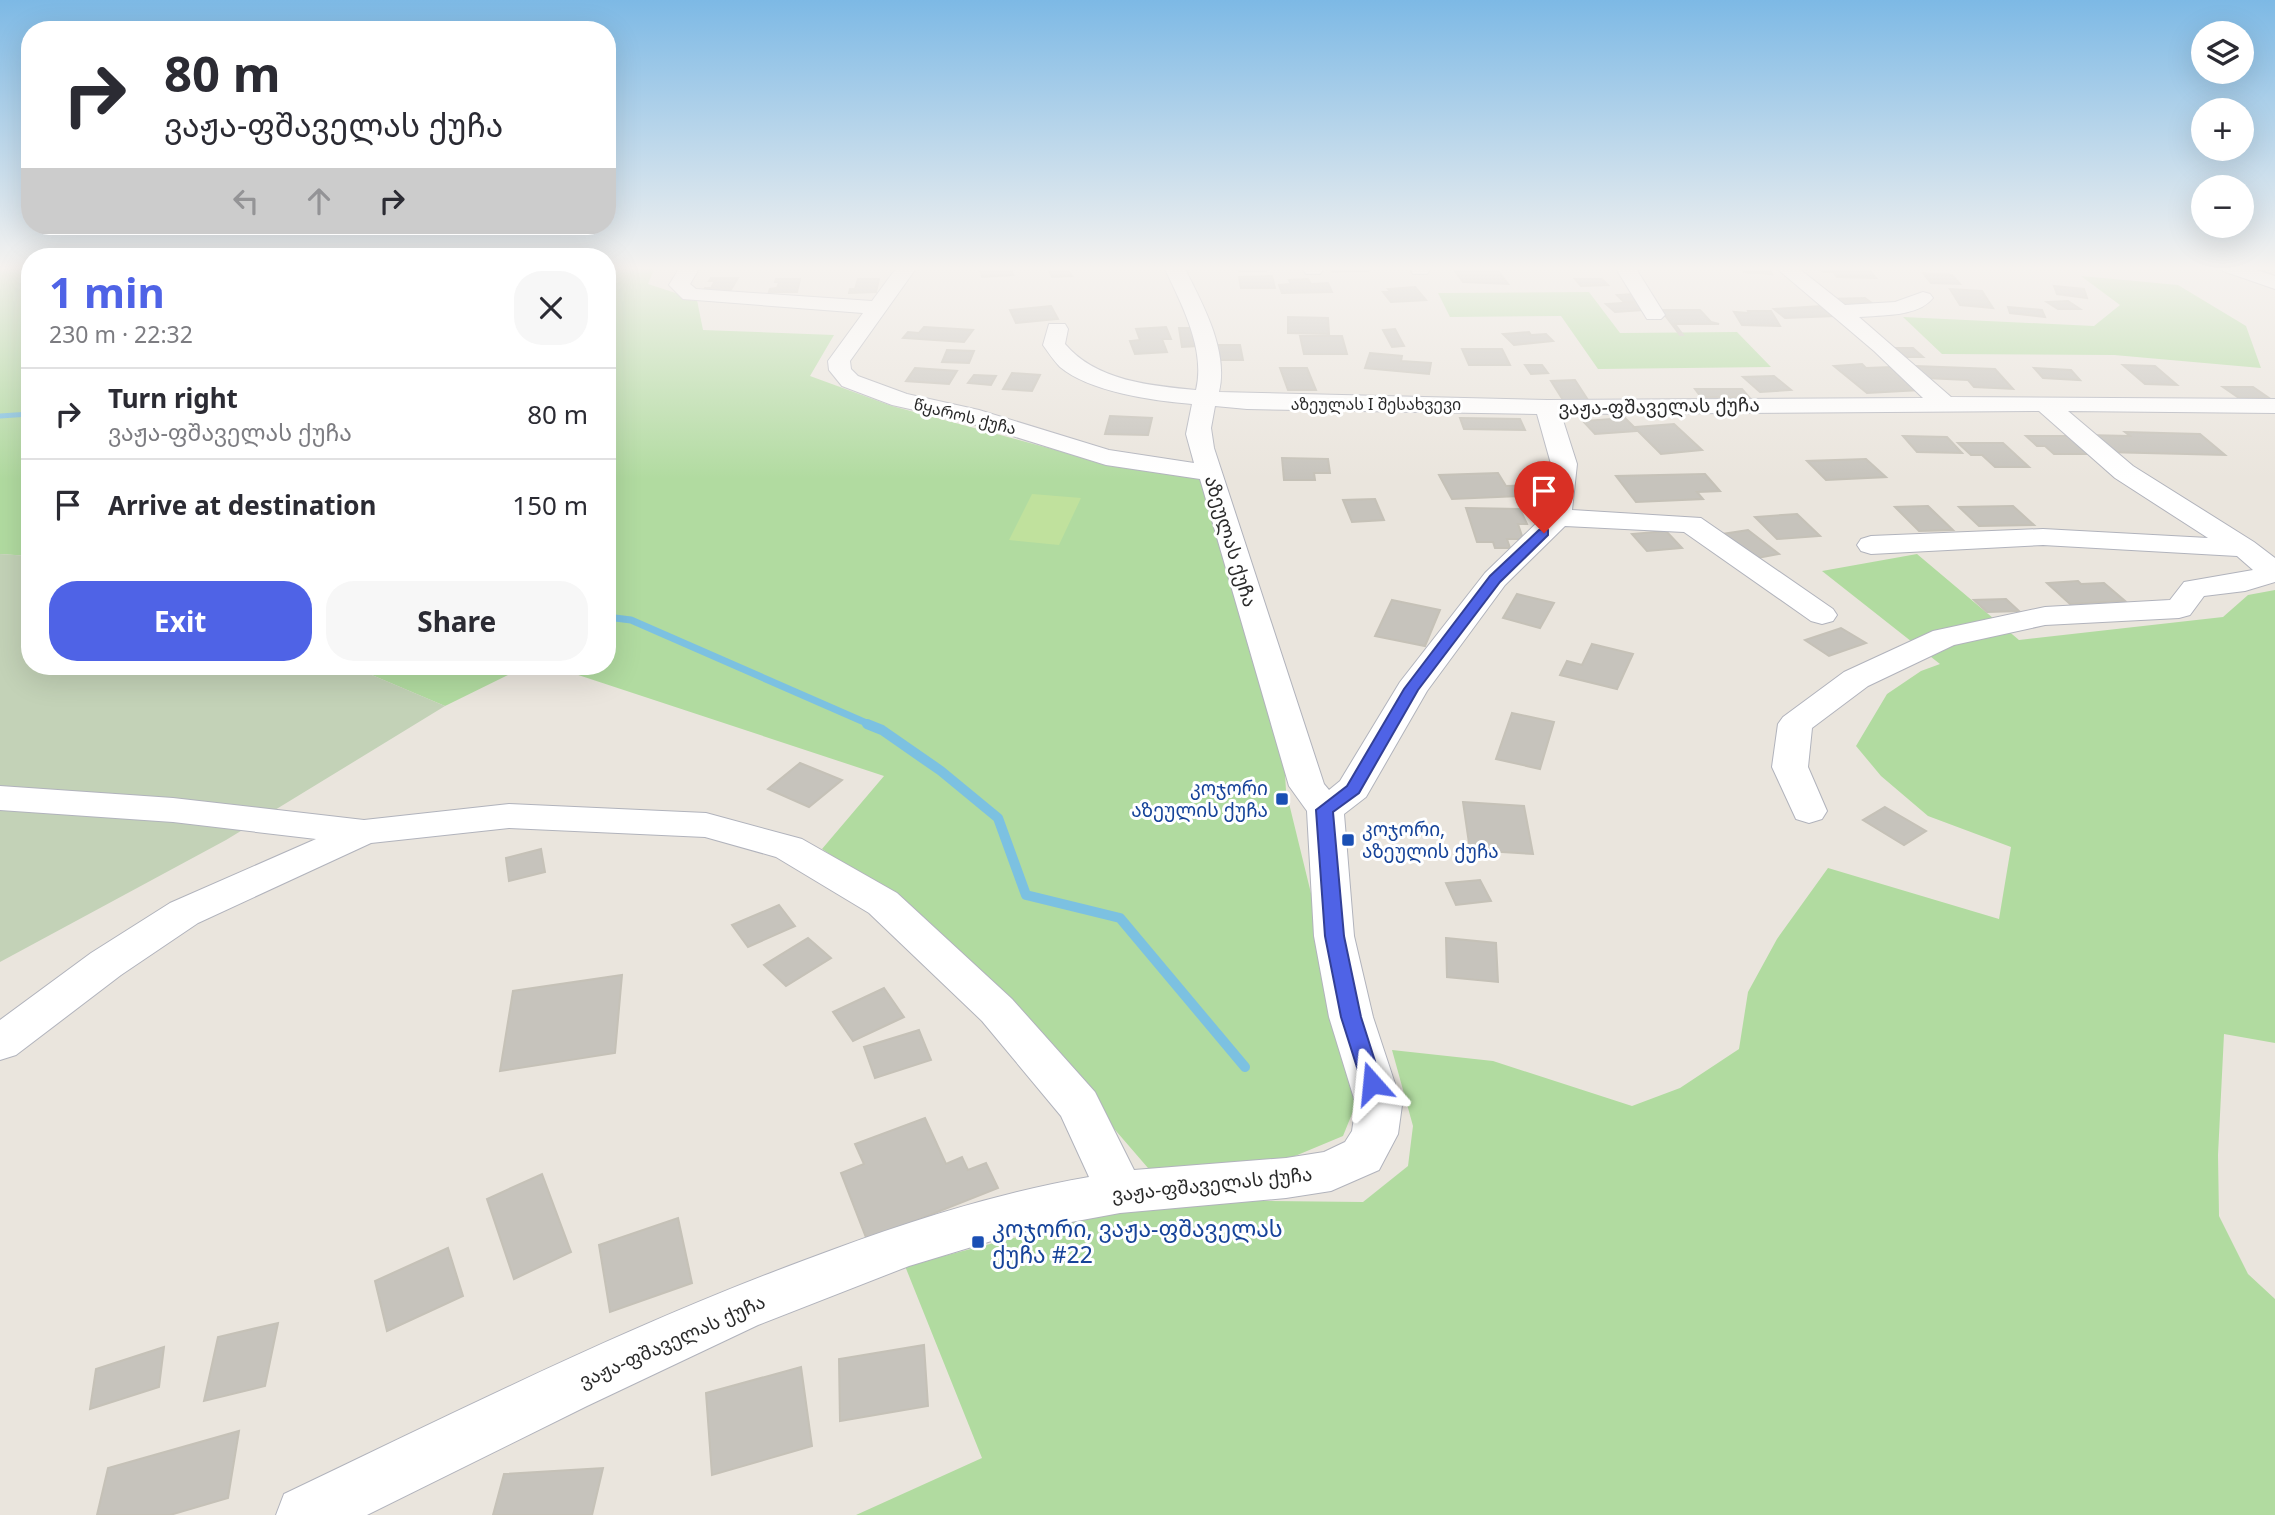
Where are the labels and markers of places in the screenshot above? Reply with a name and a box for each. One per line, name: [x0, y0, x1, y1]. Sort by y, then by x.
pin: [1514, 461, 1574, 533]
place label: კოჯორი აზეულის ქუჩა: [1131, 775, 1268, 823]
marker: კოჯორი აზეულის ქუჩა: [1274, 791, 1290, 807]
place label: კოჯორი, აზეულის ქუჩა: [1362, 816, 1499, 864]
marker: კოჯორი, აზეულის ქუჩა: [1340, 832, 1356, 848]
place label: კოჯორი, ვაჟა-ფშაველას ქუჩა #22: [992, 1212, 1283, 1270]
marker: კოჯორი, ვაჟა-ფშაველას ქუჩა #22: [970, 1234, 986, 1250]

